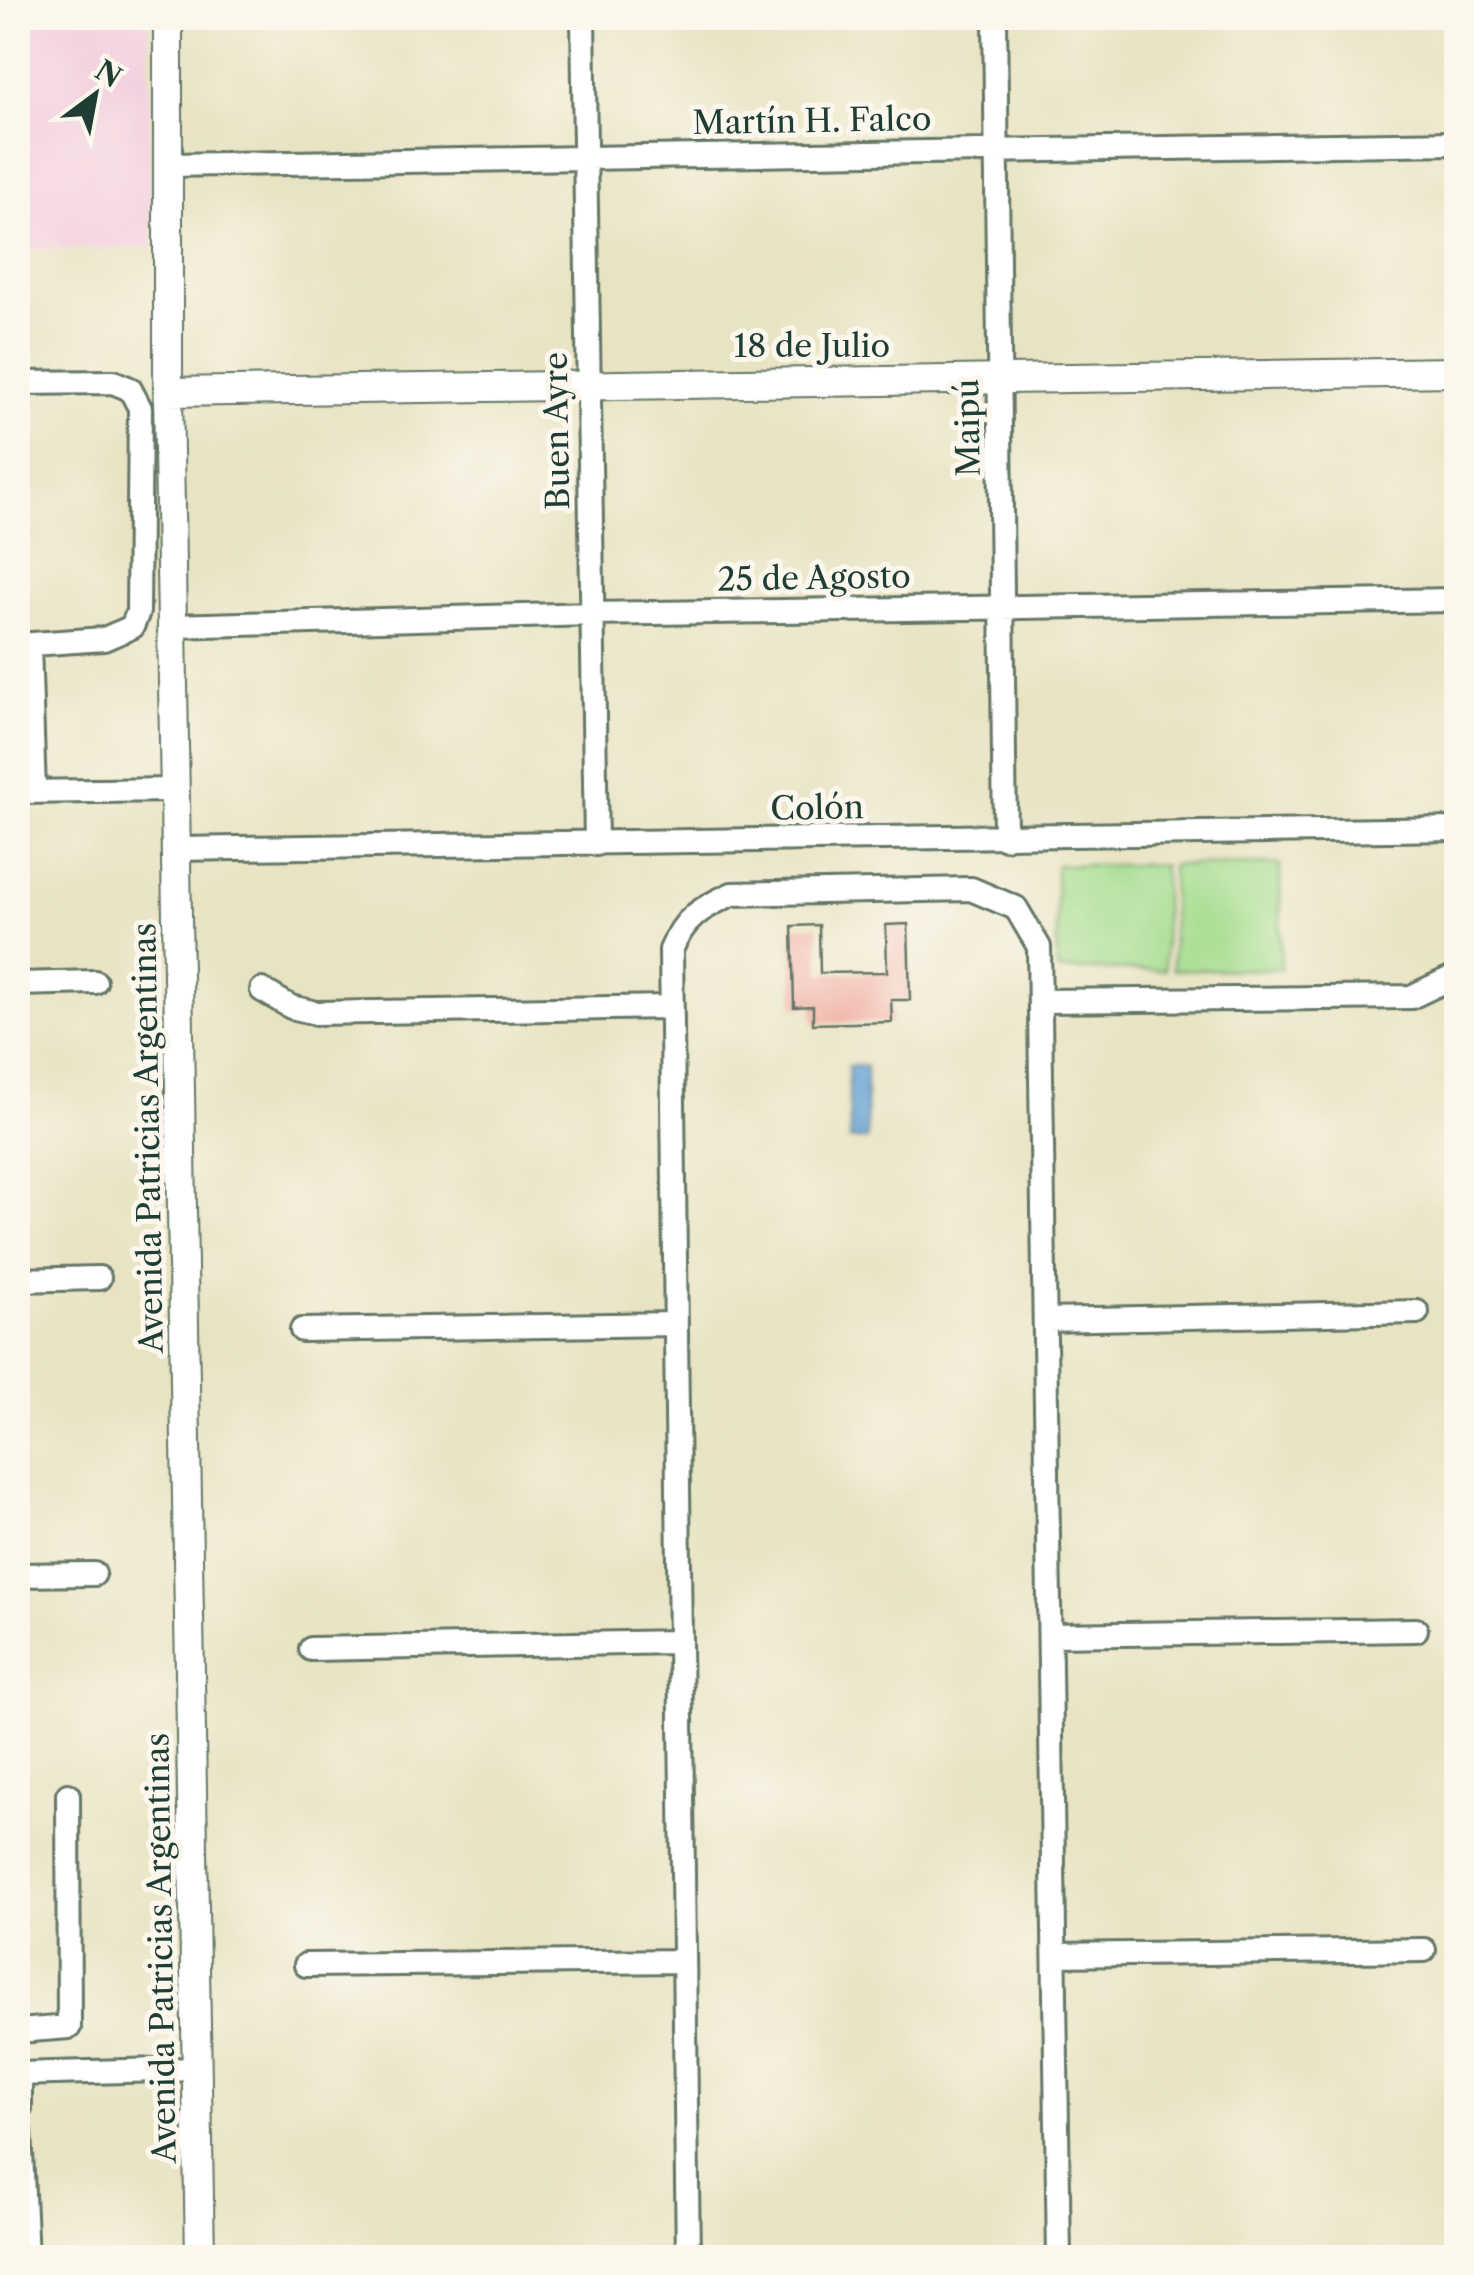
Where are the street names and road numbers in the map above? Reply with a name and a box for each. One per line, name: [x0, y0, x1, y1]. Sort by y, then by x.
street label: Martín H. Falco: [692, 99, 932, 142]
street label: 18 de Julio: [734, 326, 890, 365]
street label: Buen Ayre: [536, 352, 577, 510]
street label: Maipú: [947, 379, 988, 477]
street label: 25 de Agosto: [717, 556, 911, 599]
street label: Colón: [770, 787, 864, 828]
street label: Avenida Patricias Argentinas: [124, 922, 171, 1355]
street label: Avenida Patricias Argentinas: [137, 1732, 184, 2165]

